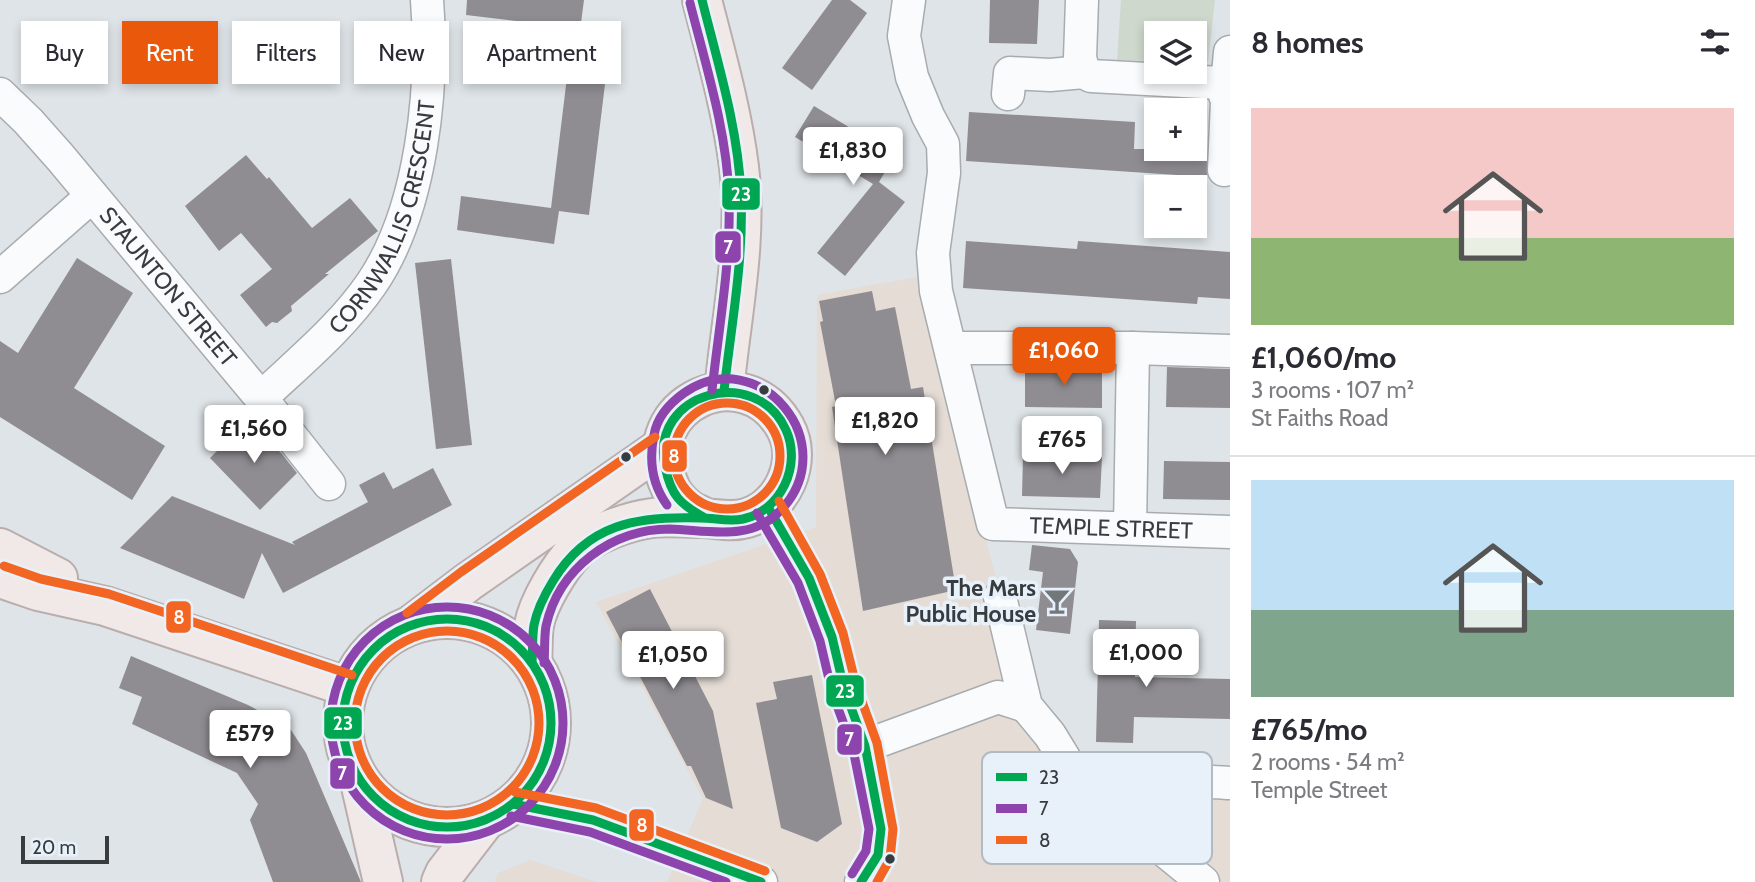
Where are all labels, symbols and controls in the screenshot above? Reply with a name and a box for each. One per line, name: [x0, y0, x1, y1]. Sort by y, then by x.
chip: Buy: [21, 21, 108, 84]
chip: Rent: [122, 21, 218, 84]
chip: Filters: [232, 21, 340, 84]
chip: New: [354, 21, 449, 84]
chip: Apartment: [463, 21, 621, 84]
map controls: [1144, 21, 1207, 238]
button: layers: [1144, 21, 1207, 84]
icon: filters: [1696, 23, 1734, 61]
text: 8 homes: [1251, 24, 1364, 61]
button: +: [1144, 98, 1207, 161]
street label: CORNWALLIS CRESCENT: [323, 99, 441, 340]
pin: £1,830: [796, 128, 910, 187]
text: £1,830: [819, 136, 887, 164]
icon: home: [1430, 153, 1556, 279]
button: −: [1144, 175, 1207, 238]
line badge: 23: [721, 177, 761, 211]
text: 23: [731, 183, 751, 206]
street label: STAUNTON STREET: [94, 201, 243, 372]
line badge: 7: [714, 230, 742, 264]
text: 7: [723, 236, 733, 259]
pin: £1,060: [1007, 328, 1121, 387]
text: £1,060: [1029, 336, 1099, 364]
text: £1,060/mo: [1251, 339, 1396, 376]
text: 3 rooms · 107 m²: [1251, 376, 1414, 404]
unlabelled marker: [757, 383, 771, 397]
pin: £1,820: [828, 398, 942, 457]
text: St Faiths Road: [1251, 404, 1388, 432]
pin: £1,560: [197, 406, 311, 465]
text: £1,820: [851, 406, 919, 434]
text: £1,560: [220, 414, 288, 442]
pin: £765: [1021, 416, 1103, 476]
text: £765: [1038, 425, 1086, 453]
line badge: 8: [661, 439, 688, 473]
text: 8: [668, 445, 680, 468]
unlabelled marker: [619, 450, 633, 464]
street label: TEMPLE STREET: [1029, 511, 1193, 545]
icon: home: [1430, 525, 1556, 651]
place label: The Mars Public House: [906, 574, 1036, 628]
bar icon: The Mars Public House: [1042, 586, 1072, 616]
line badge: 8: [165, 600, 192, 634]
text: 8: [173, 606, 185, 629]
pin: £1,000: [1089, 630, 1203, 689]
pin: £1,050: [616, 632, 730, 691]
text: £1,000: [1109, 638, 1183, 666]
text: £1,050: [638, 640, 708, 668]
line badge: 23: [825, 674, 865, 708]
text: 23: [835, 680, 855, 703]
line badge: 23: [323, 706, 363, 740]
pin: £579: [209, 710, 291, 770]
text: £765/mo: [1251, 711, 1367, 748]
text: 23: [333, 712, 353, 735]
text: £579: [226, 719, 274, 747]
line badge: 7: [836, 723, 863, 756]
text: 7: [844, 728, 854, 751]
text: 2 rooms · 54 m²: [1251, 748, 1405, 776]
legend: [982, 752, 1212, 864]
line badge: 7: [329, 757, 356, 790]
text: 7: [337, 762, 347, 785]
text: 23: [1039, 766, 1059, 789]
text: Temple Street: [1251, 776, 1388, 804]
text: 7: [1039, 797, 1049, 820]
line badge: 8: [628, 808, 655, 842]
text: 8: [636, 814, 648, 837]
text: 8: [1039, 829, 1051, 852]
scale bar: [21, 833, 108, 865]
text: 20 m: [32, 836, 76, 859]
unlabelled marker: [883, 852, 897, 866]

